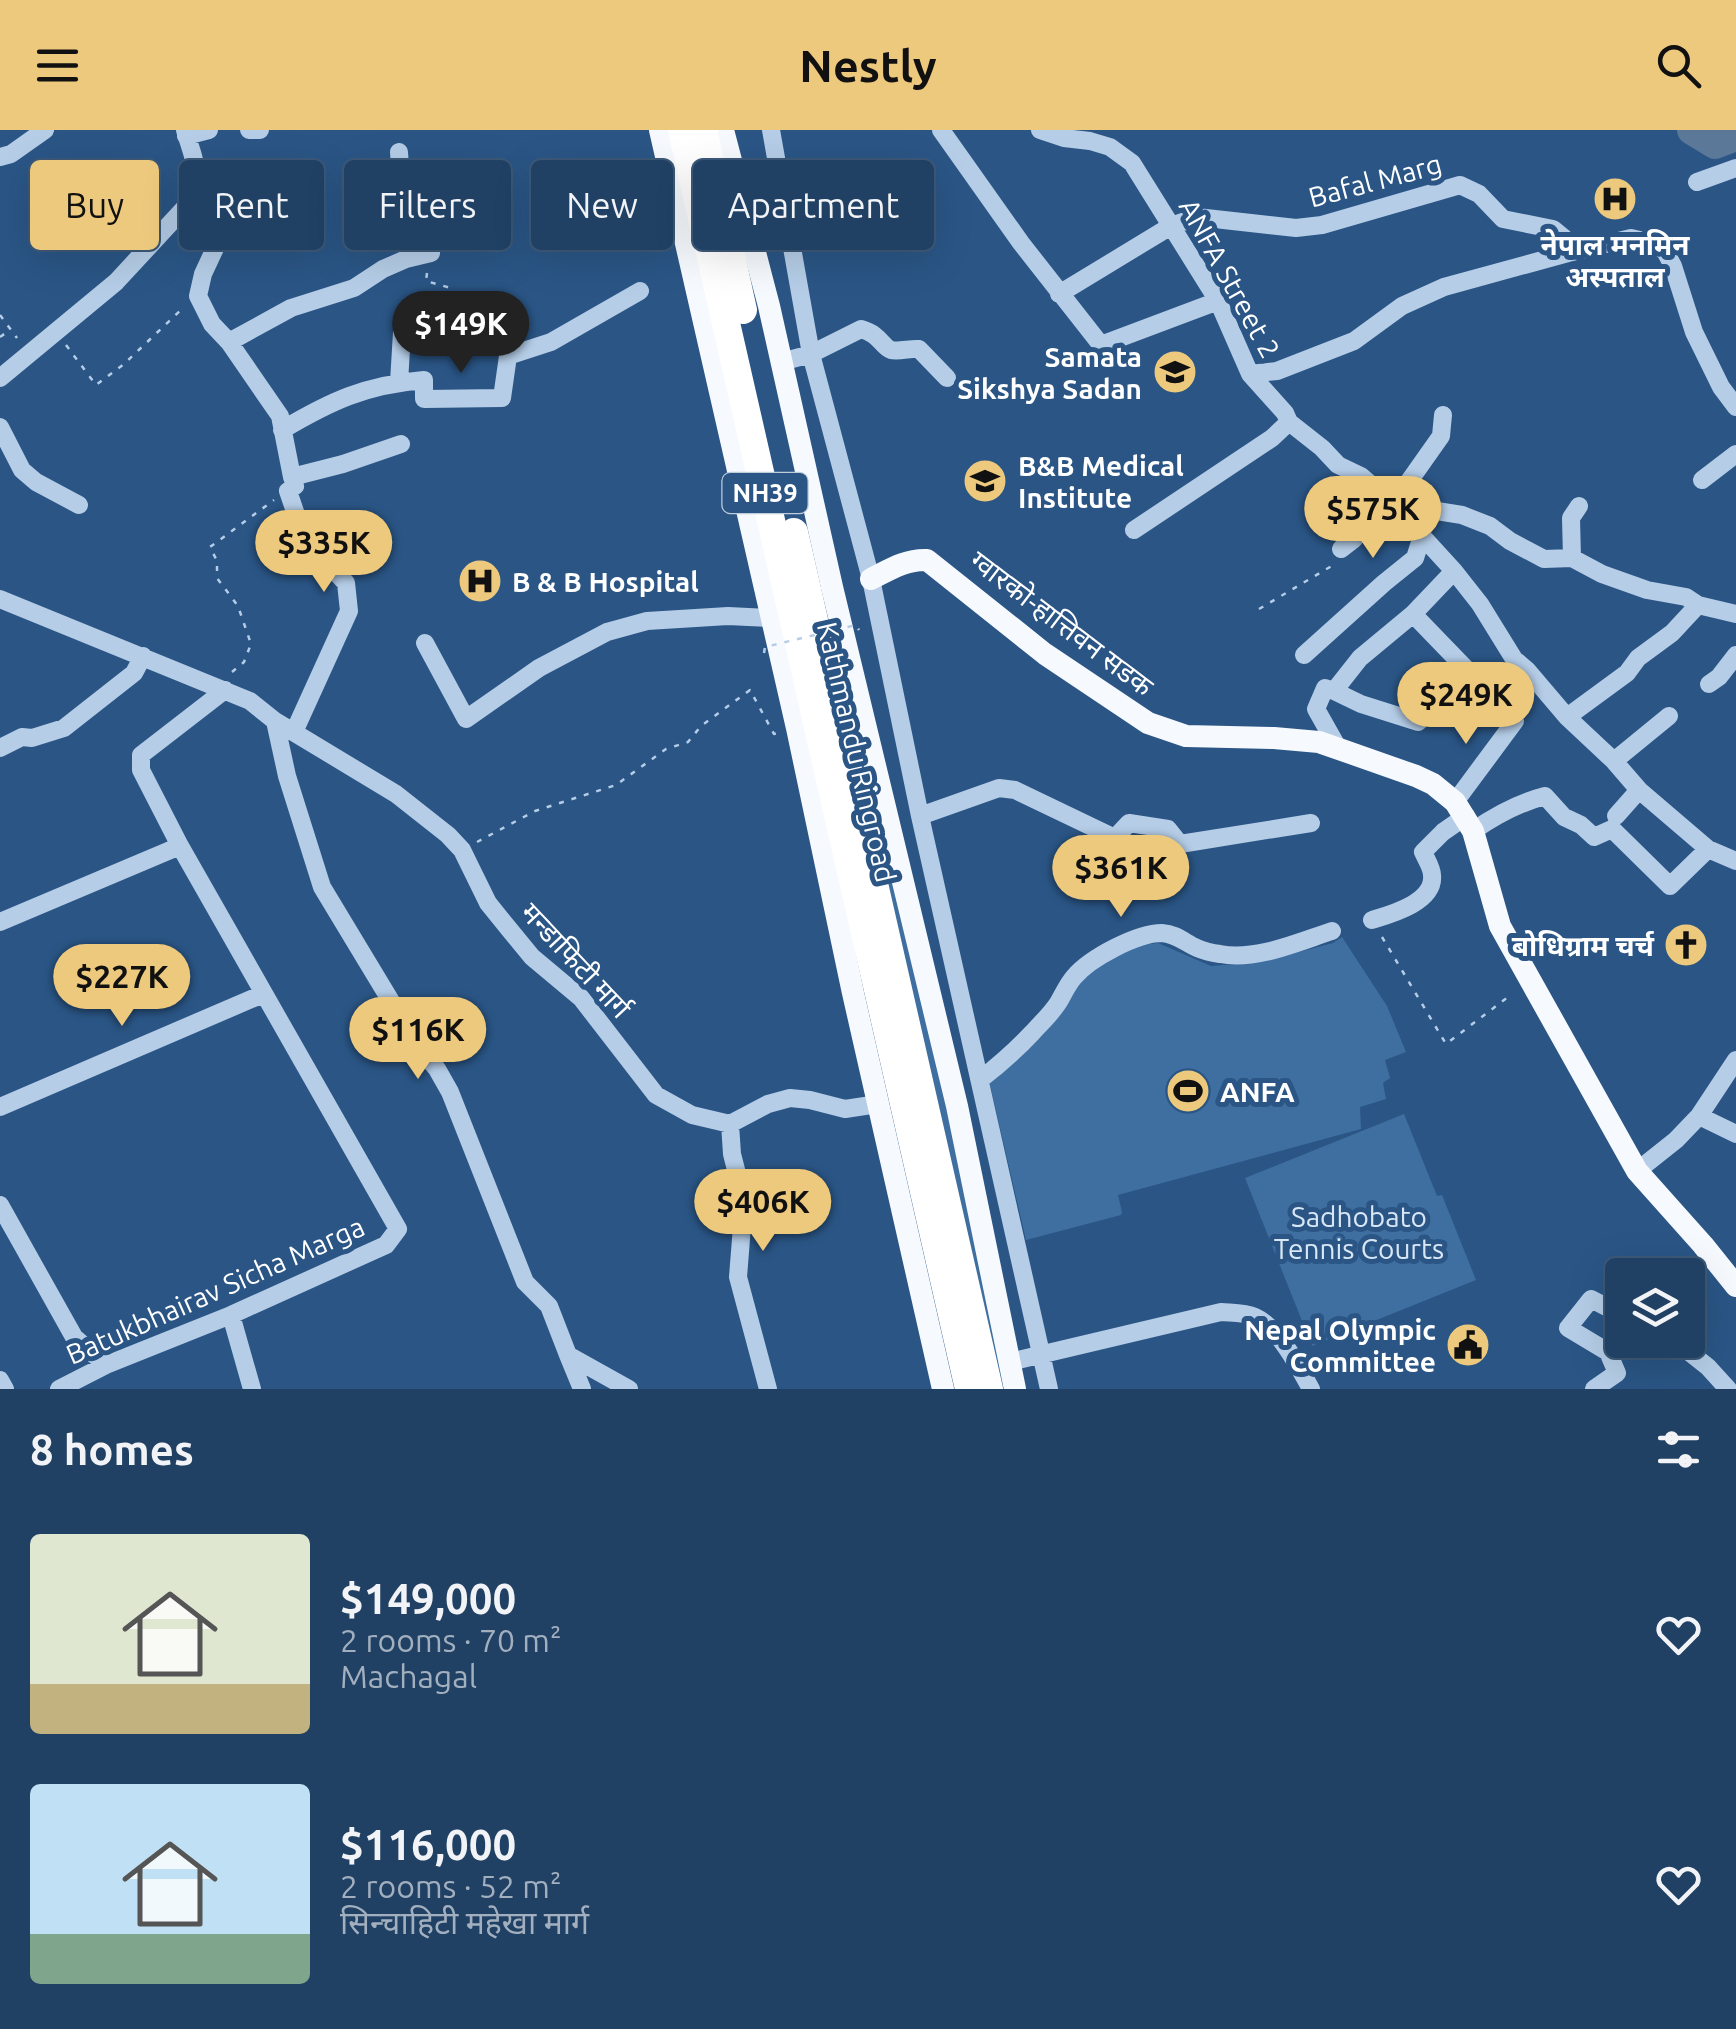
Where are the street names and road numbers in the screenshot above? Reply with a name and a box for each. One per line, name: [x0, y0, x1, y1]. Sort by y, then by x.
street label: Bafal Marg: [1305, 147, 1445, 213]
street label: ANFA Street 2: [1174, 193, 1286, 363]
road number: NH39: [722, 473, 808, 513]
street label: ग्वारको-हात्तिवन सडक: [965, 544, 1160, 702]
street label: Kathmandu Ringroad: [812, 619, 902, 885]
street label: मन्डाफिटी मार्ग: [515, 896, 638, 1025]
street label: Batukbhairav Sicha Marga: [61, 1210, 369, 1370]

